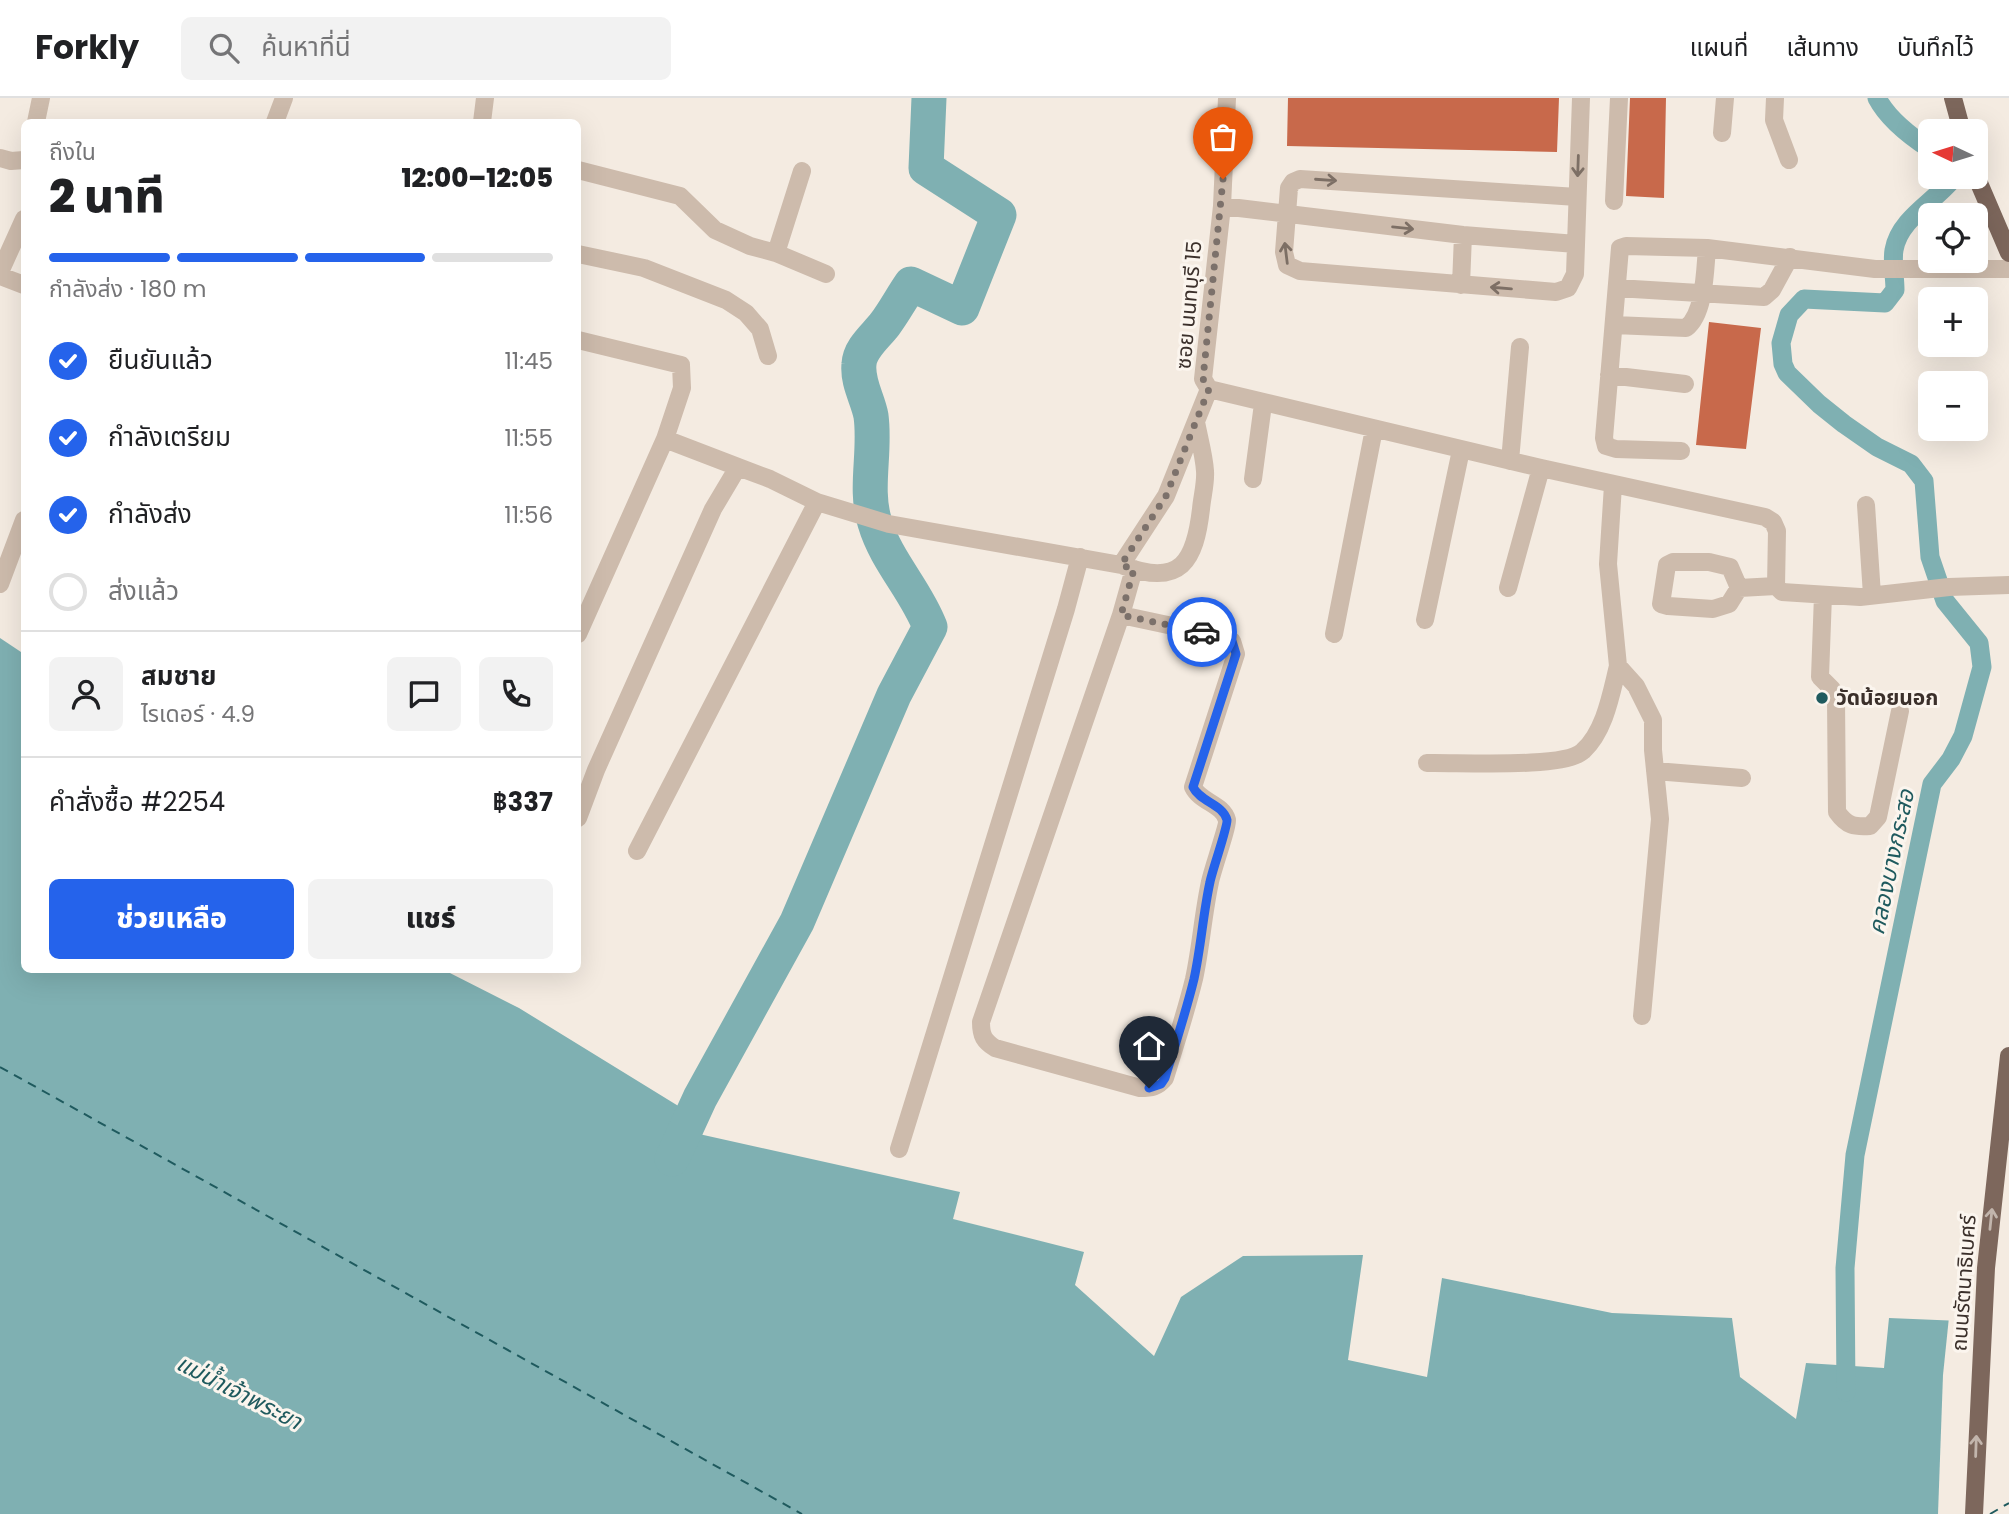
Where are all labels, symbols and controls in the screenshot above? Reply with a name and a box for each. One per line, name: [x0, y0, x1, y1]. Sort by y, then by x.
search box: [181, 17, 671, 80]
text: Forkly: [35, 24, 139, 71]
icon: search: [205, 29, 243, 67]
text: ค้นหาที่นี่: [261, 29, 351, 65]
text: แผนที่: [1690, 31, 1748, 64]
text: เส้นทาง: [1786, 31, 1859, 64]
text: บันทึกไว้: [1897, 31, 1974, 64]
pin: [1193, 107, 1253, 179]
icon: bag: [1204, 118, 1242, 156]
north arrow: [1918, 119, 1988, 189]
map controls: [1918, 119, 1988, 441]
text: ถึงใน: [49, 136, 96, 168]
one-way arrow: [1572, 154, 1585, 177]
text: 12:00–12:05: [401, 160, 553, 196]
text: 2 นาที: [49, 164, 165, 228]
one-way arrow: [1314, 174, 1337, 187]
button: locate: [1918, 203, 1988, 273]
one-way arrow: [1391, 222, 1414, 235]
street label: ซอย นนทบุรี 15: [1168, 240, 1209, 370]
one-way arrow: [1280, 242, 1293, 265]
text: กำลังส่ง · 180 m: [49, 273, 206, 305]
one-way arrow: [1490, 281, 1513, 294]
button: +: [1918, 287, 1988, 357]
icon: check: [49, 342, 87, 380]
text: ยืนยันแล้ว: [108, 342, 213, 378]
text: 11:45: [504, 345, 553, 377]
button: −: [1918, 371, 1988, 441]
icon: check: [49, 419, 87, 457]
text: กำลังเตรียม: [108, 419, 231, 455]
text: 11:55: [504, 422, 553, 454]
icon: check: [49, 496, 87, 534]
text: กำลังส่ง: [108, 496, 192, 532]
text: 11:56: [504, 499, 553, 531]
text: ส่งแล้ว: [108, 573, 179, 609]
courier: [1167, 597, 1237, 667]
icon: car: [1183, 613, 1221, 651]
button: person: [49, 657, 123, 731]
button: chat: [387, 657, 461, 731]
button: phone: [479, 657, 553, 731]
text: สมชาย: [141, 658, 217, 694]
place label: วัดน้อยนอก: [1836, 683, 1938, 712]
marker: วัดน้อยนอก: [1814, 690, 1830, 706]
text: ไรเดอร์ · 4.9: [141, 698, 255, 730]
text: คำสั่งซื้อ #2254: [49, 784, 225, 820]
text: ฿337: [493, 784, 553, 820]
water label: คลองบางกระสอ: [1860, 786, 1922, 937]
button: ช่วยเหลือ: [49, 879, 294, 959]
button: แชร์: [308, 879, 553, 959]
pin: [1119, 1016, 1179, 1088]
icon: home: [1130, 1027, 1168, 1065]
one-way arrow: [1985, 1208, 1998, 1231]
street label: ถนนรัตนาธิเบศร์: [1944, 1213, 1983, 1352]
water label: แม่น้ำเจ้าพระยา: [171, 1347, 308, 1438]
one-way arrow: [1970, 1435, 1983, 1458]

